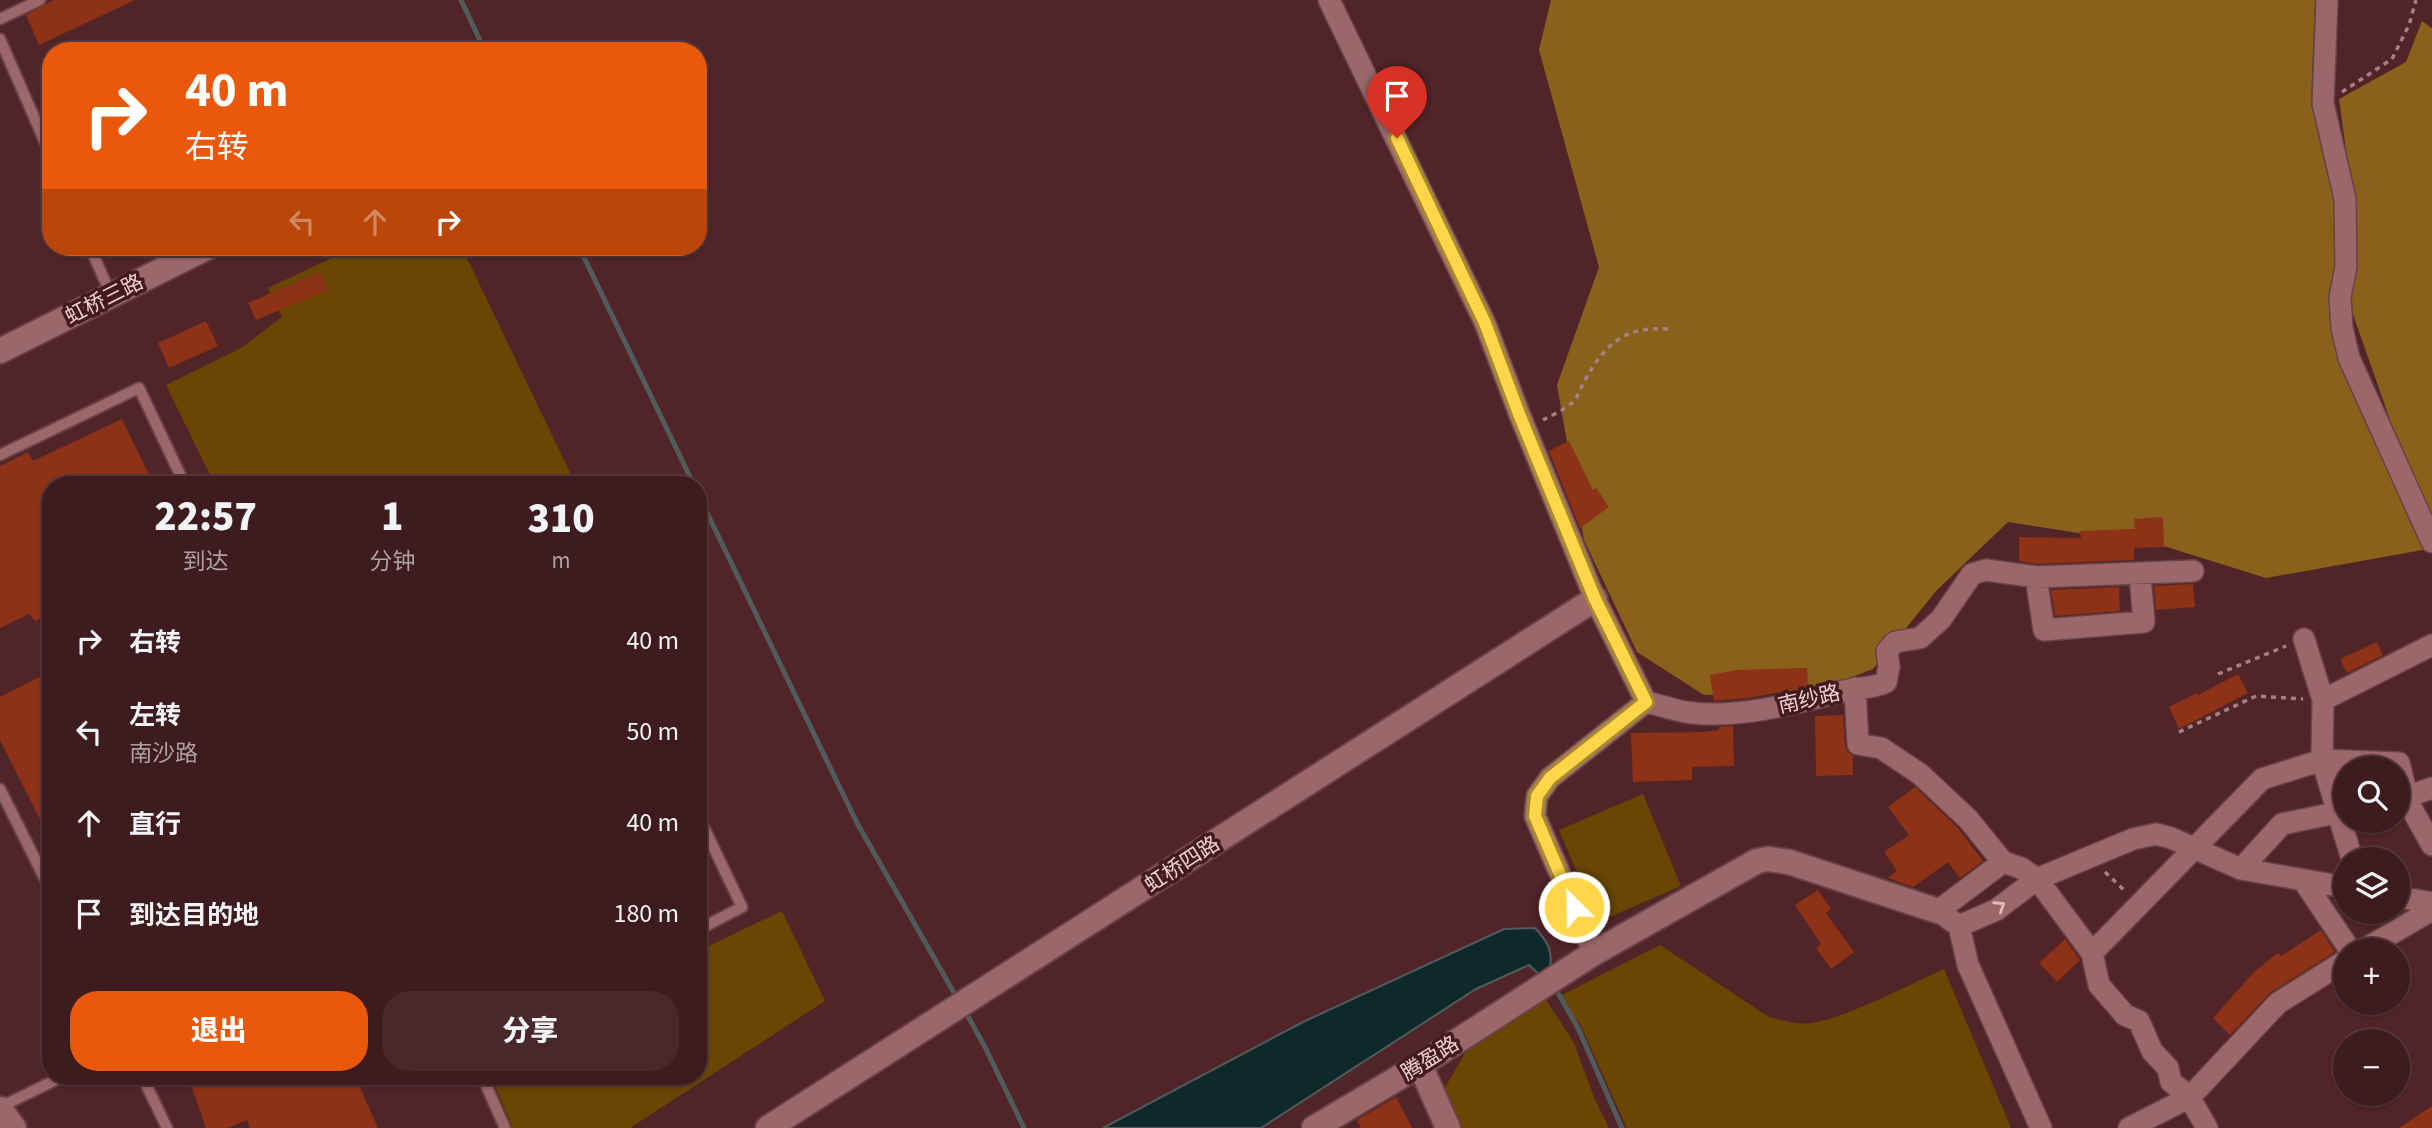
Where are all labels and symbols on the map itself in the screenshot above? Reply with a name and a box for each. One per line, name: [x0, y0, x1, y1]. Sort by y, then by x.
pin: [1367, 66, 1427, 138]
street label: 虹桥三路: [60, 267, 148, 331]
street label: 南纱路: [1775, 677, 1843, 721]
street label: 虹桥四路: [1139, 829, 1225, 899]
position arrow: [1537, 870, 1611, 944]
one-way arrow: [1992, 902, 2005, 914]
street label: 腾盈路: [1395, 1029, 1465, 1087]

